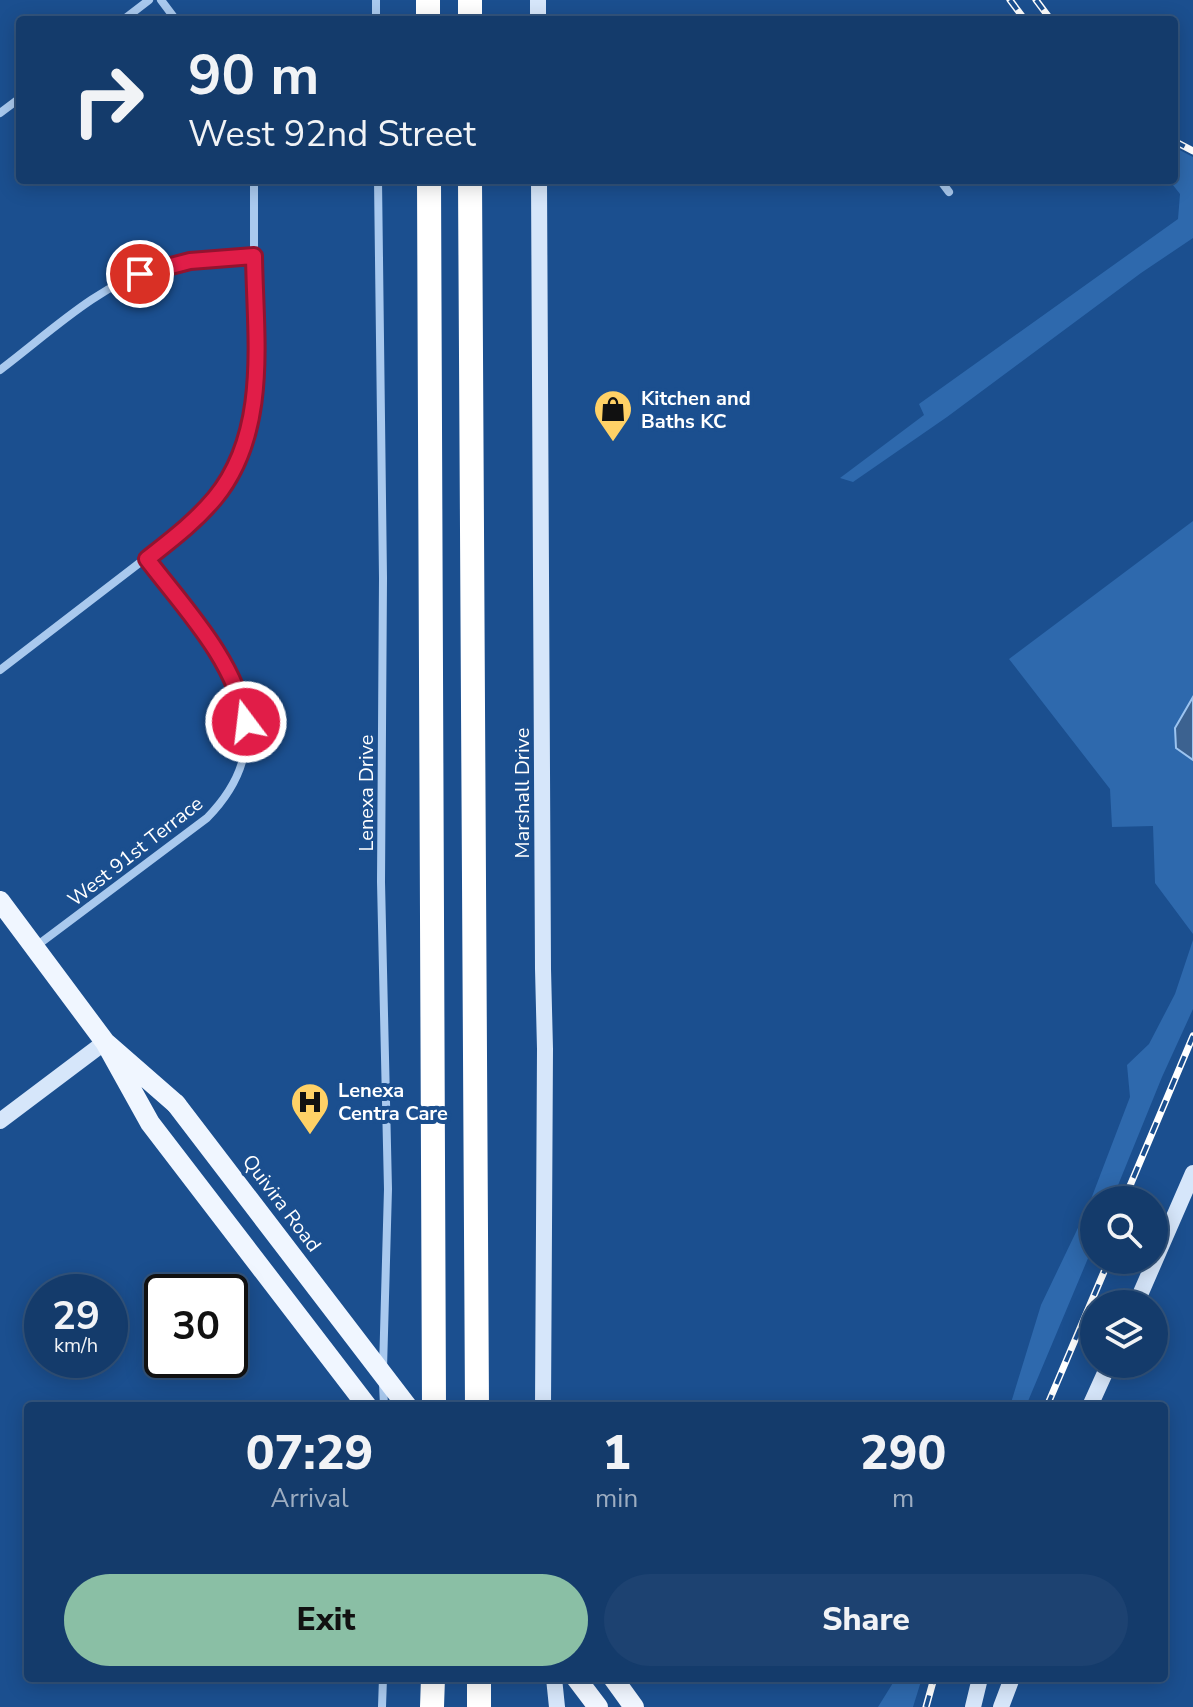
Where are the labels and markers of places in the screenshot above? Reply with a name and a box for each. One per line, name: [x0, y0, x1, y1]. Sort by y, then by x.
pin: [106, 240, 174, 308]
place label: Kitchen and Baths KC: [641, 385, 751, 435]
shop icon: Kitchen and Baths KC: [592, 388, 634, 443]
place label: Lenexa Centra Care: [338, 1077, 448, 1127]
hospital icon: Lenexa Centra Care: [289, 1081, 331, 1136]

